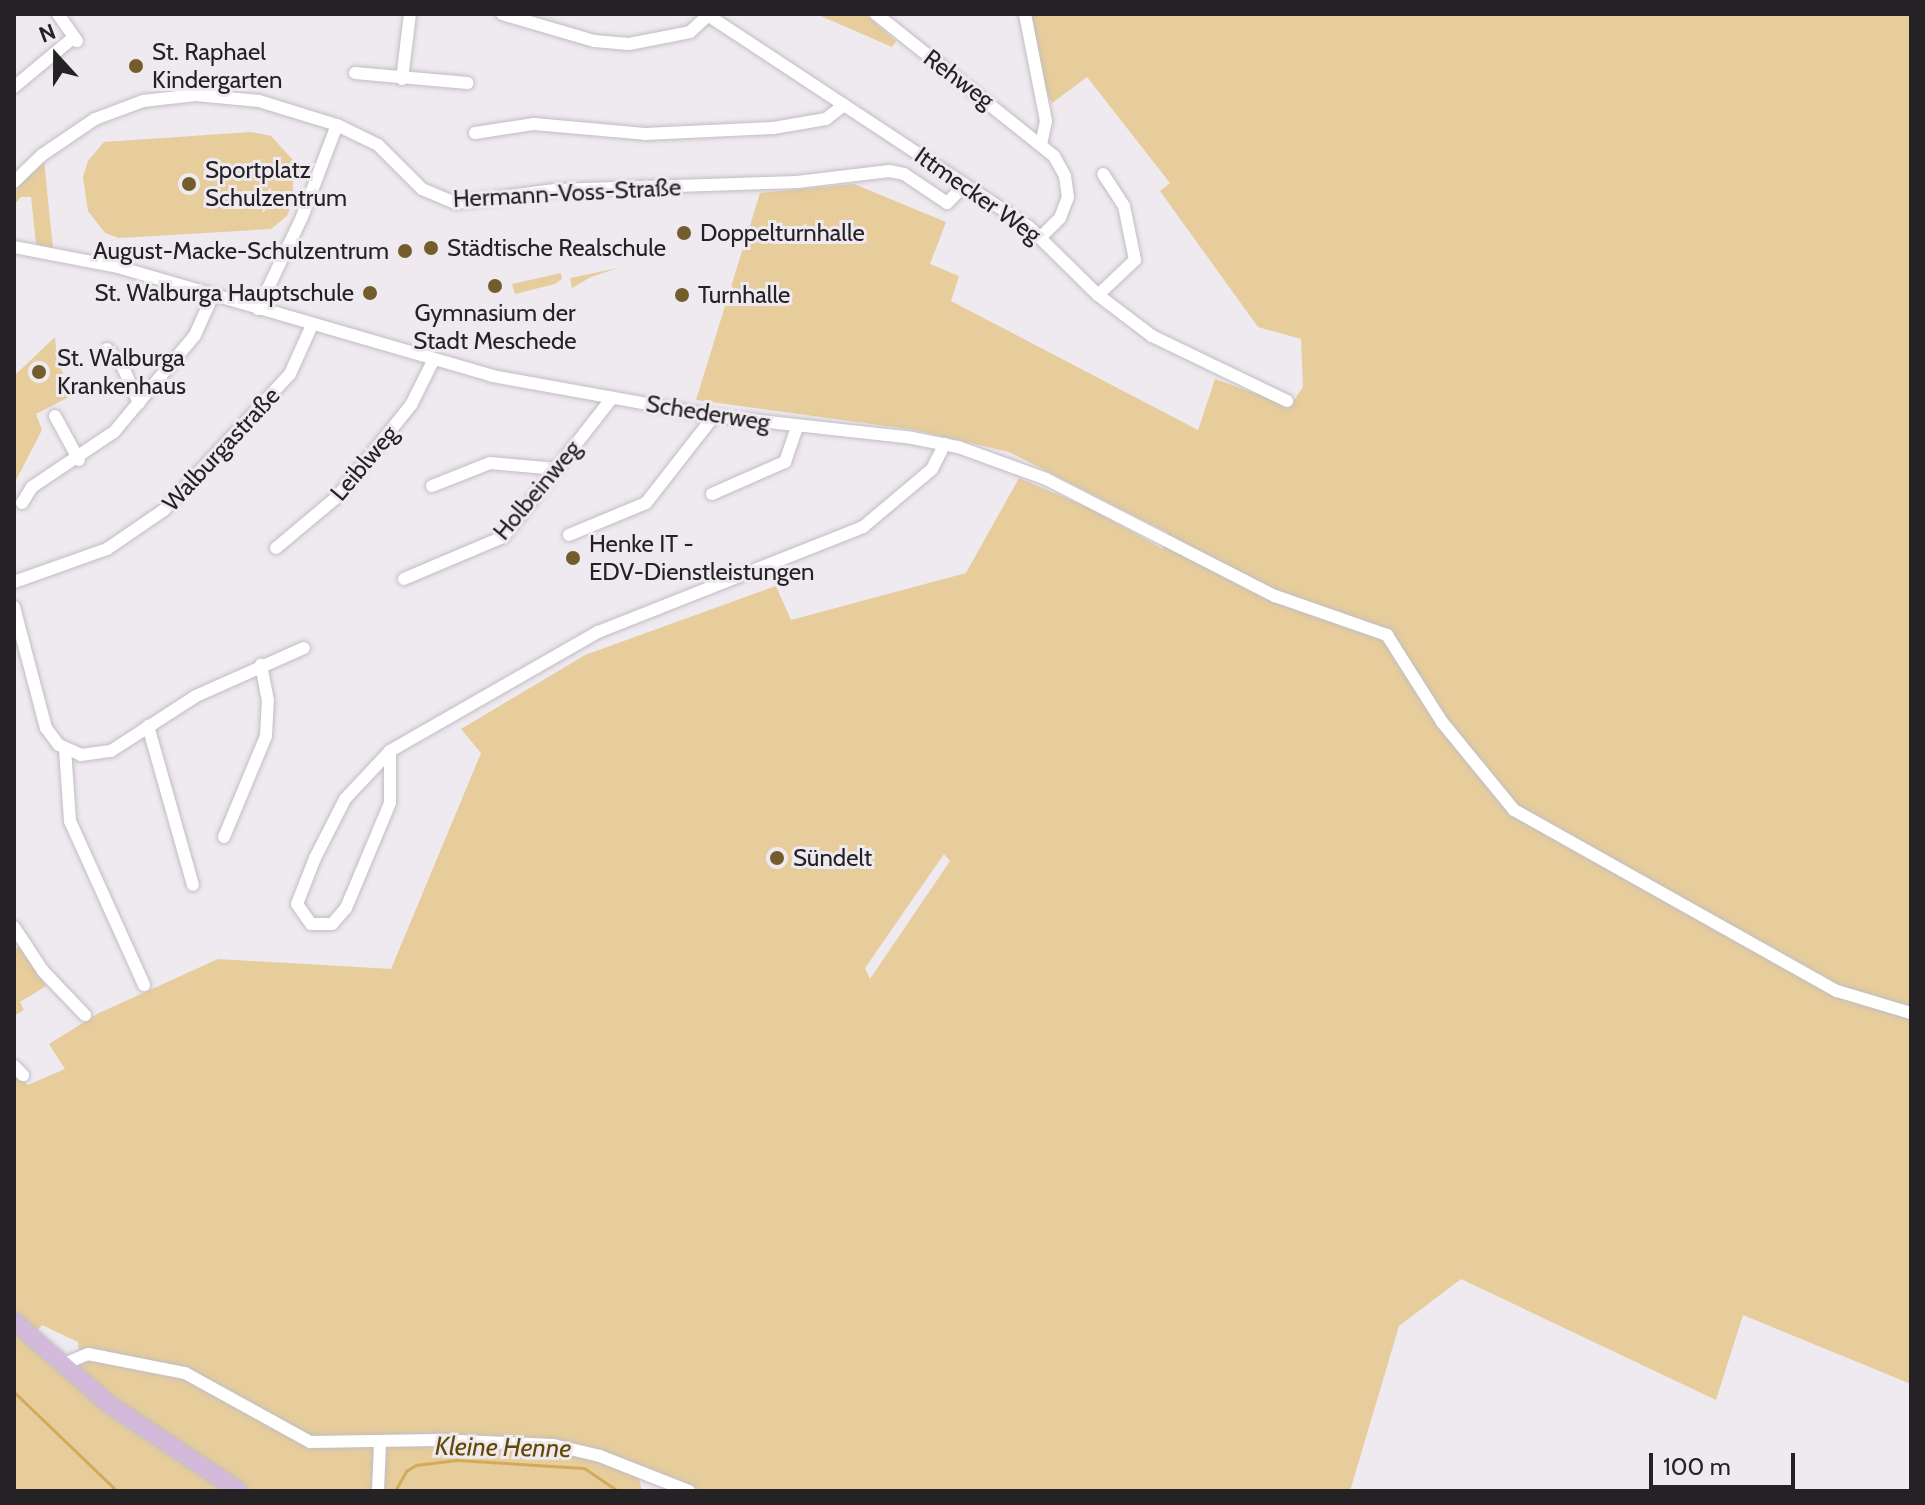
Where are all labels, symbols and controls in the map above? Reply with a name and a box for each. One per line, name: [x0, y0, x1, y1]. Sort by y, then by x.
north arrow: [16, 16, 96, 96]
text: N: [35, 18, 59, 49]
place label: St. Raphael Kindergarten: [152, 38, 282, 94]
street label: Rehweg: [918, 43, 1000, 115]
marker: St. Raphael Kindergarten: [127, 57, 145, 75]
street label: Ittmecker Weg: [909, 141, 1047, 249]
place label: Sportplatz Schulzentrum: [205, 156, 347, 212]
street label: Hermann-Voss-Straße: [452, 173, 682, 213]
marker: Sportplatz Schulzentrum: [180, 175, 198, 193]
place label: Doppelturnhalle: [700, 219, 865, 247]
marker: Doppelturnhalle: [675, 224, 693, 242]
place label: Städtische Realschule: [447, 234, 666, 262]
place label: August-Macke-Schulzentrum: [93, 237, 389, 265]
marker: Städtische Realschule: [422, 239, 440, 257]
marker: August-Macke-Schulzentrum: [396, 242, 414, 260]
marker: Gymnasium der Stadt Meschede: [486, 277, 504, 295]
place label: St. Walburga Hauptschule: [94, 279, 354, 307]
place label: Turnhalle: [698, 281, 790, 309]
marker: St. Walburga Hauptschule: [361, 284, 379, 302]
marker: Turnhalle: [673, 286, 691, 304]
place label: Gymnasium der Stadt Meschede: [413, 299, 577, 355]
place label: St. Walburga Krankenhaus: [57, 344, 186, 400]
marker: St. Walburga Krankenhaus: [28, 361, 50, 383]
street label: Walburgastraße: [156, 381, 286, 517]
street label: Schederweg: [644, 389, 772, 437]
street label: Leiblweg: [324, 419, 404, 507]
street label: Holbeinweg: [487, 434, 587, 546]
place label: Henke IT - EDV-Dienstleistungen: [589, 530, 815, 586]
marker: Henke IT - EDV-Dienstleistungen: [564, 549, 582, 567]
place label: Sündelt: [793, 844, 872, 872]
marker: Sündelt: [768, 849, 786, 867]
water label: Kleine Henne: [435, 1431, 571, 1465]
scale bar: [1653, 1437, 1799, 1487]
text: 100 m: [1663, 1452, 1731, 1481]

